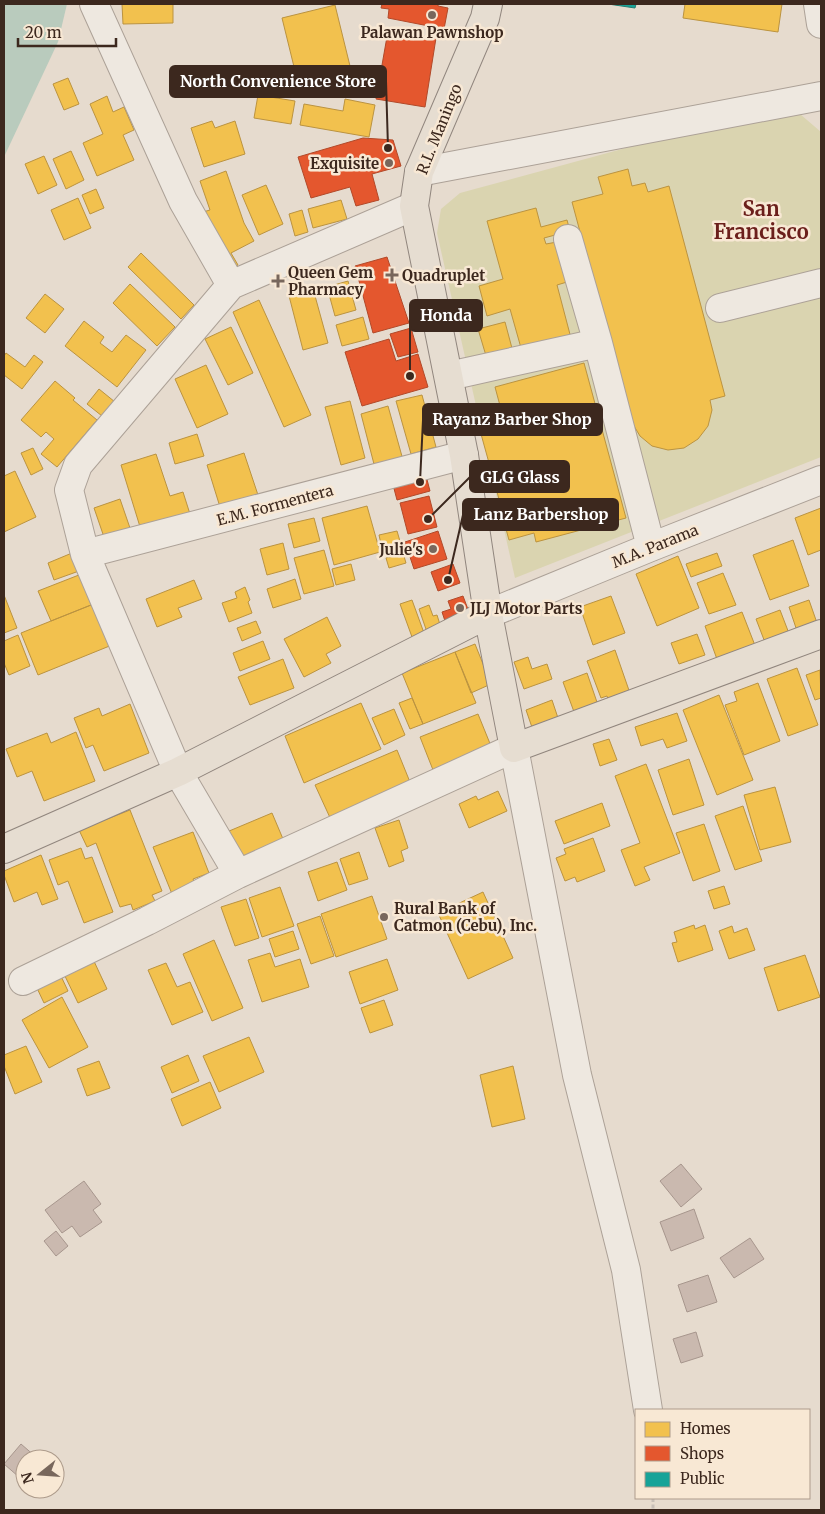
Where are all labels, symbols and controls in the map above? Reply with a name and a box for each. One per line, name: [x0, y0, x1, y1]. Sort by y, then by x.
marker: Palawan Pawnshop: [426, 9, 438, 21]
scale bar: [18, 15, 115, 47]
text: 20 m: [25, 23, 62, 42]
place label: Palawan Pawnshop: [360, 23, 504, 42]
callout: North Convenience Store: [170, 66, 386, 97]
text: North Convenience Store: [180, 71, 376, 91]
street label: R.L. Maningo: [412, 81, 466, 177]
place label: Exquisite: [310, 154, 379, 173]
marker: Exquisite: [383, 157, 395, 169]
district label: San Francisco: [713, 196, 809, 244]
place label: Queen Gem Pharmacy: [288, 263, 373, 299]
place label: Quadruplet: [402, 266, 485, 285]
marker: Quadruplet: [386, 269, 398, 281]
marker: Queen Gem Pharmacy: [272, 275, 284, 287]
callout: Honda: [410, 300, 482, 331]
text: Honda: [420, 305, 472, 325]
callout: Rayanz Barber Shop: [423, 404, 602, 435]
text: Rayanz Barber Shop: [432, 409, 592, 429]
callout: GLG Glass: [470, 461, 569, 492]
text: GLG Glass: [480, 467, 560, 487]
street label: E.M. Formentera: [215, 480, 335, 530]
callout: Lanz Barbershop: [463, 499, 618, 530]
text: Lanz Barbershop: [473, 504, 609, 524]
street label: M.A. Parama: [609, 520, 701, 572]
place label: Julie's: [378, 540, 423, 559]
marker: Julie's: [427, 543, 439, 555]
place label: JLJ Motor Parts: [469, 599, 583, 618]
marker: JLJ Motor Parts: [454, 602, 466, 614]
place label: Rural Bank of Catmon (Cebu), Inc.: [394, 899, 537, 936]
marker: Rural Bank of Catmon (Cebu), Inc.: [378, 911, 390, 923]
legend: [635, 1409, 810, 1499]
text: Homes: [680, 1419, 731, 1438]
text: Shops: [680, 1444, 724, 1463]
north arrow: [15, 1449, 65, 1499]
text: Public: [680, 1469, 725, 1488]
text: N: [17, 1470, 38, 1486]

